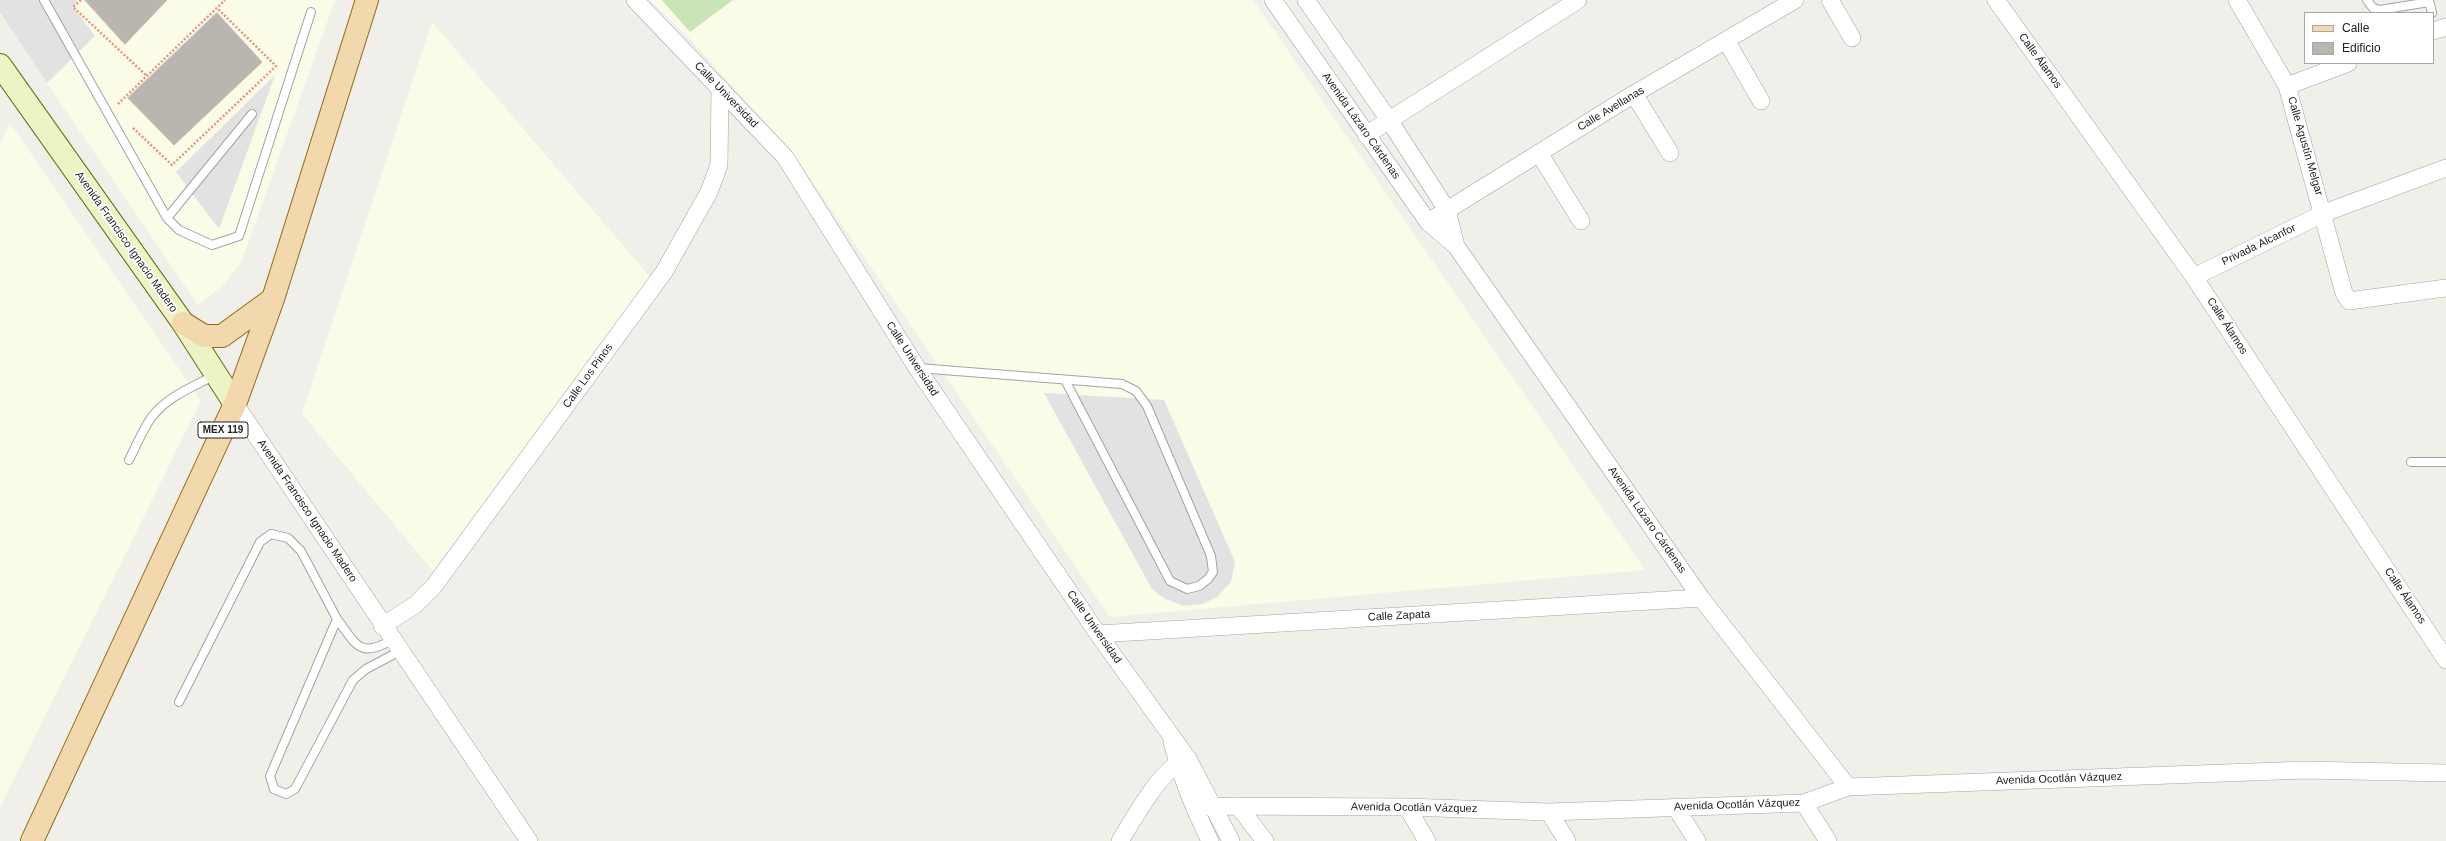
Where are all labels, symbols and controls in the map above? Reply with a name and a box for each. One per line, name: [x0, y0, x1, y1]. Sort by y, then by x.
legend: [2304, 12, 2434, 64]
text: Calle: [2342, 21, 2369, 35]
street label: Calle Álamos: [2016, 31, 2064, 91]
text: Edificio: [2342, 41, 2381, 55]
street label: Calle Universidad: [691, 59, 761, 131]
street label: Avenida Lázaro Cárdenas: [1319, 70, 1403, 182]
street label: Calle Avellanas: [1575, 84, 1647, 134]
street label: Calle Agustín Melgar: [2285, 95, 2325, 197]
street label: Avenida Francisco Ignacio Madero: [72, 169, 180, 315]
street label: Privada Alcanfor: [2220, 221, 2298, 269]
street label: Calle Álamos: [2204, 295, 2250, 357]
street label: Calle Universidad: [883, 319, 941, 399]
street label: Calle Los Pinos: [560, 341, 616, 411]
road number: MEX 119: [198, 422, 248, 438]
street label: Avenida Francisco Ignacio Madero: [254, 437, 360, 585]
street label: Avenida Lázaro Cárdenas: [1605, 464, 1689, 576]
street label: Calle Álamos: [2381, 565, 2429, 627]
street label: Calle Universidad: [1064, 588, 1124, 666]
street label: Calle Zapata: [1368, 608, 1430, 624]
street label: Avenida Ocotlán Vázquez: [1996, 770, 2122, 788]
street label: Avenida Ocotlán Vázquez: [1674, 796, 1800, 814]
street label: Avenida Ocotlán Vázquez: [1351, 800, 1477, 816]

